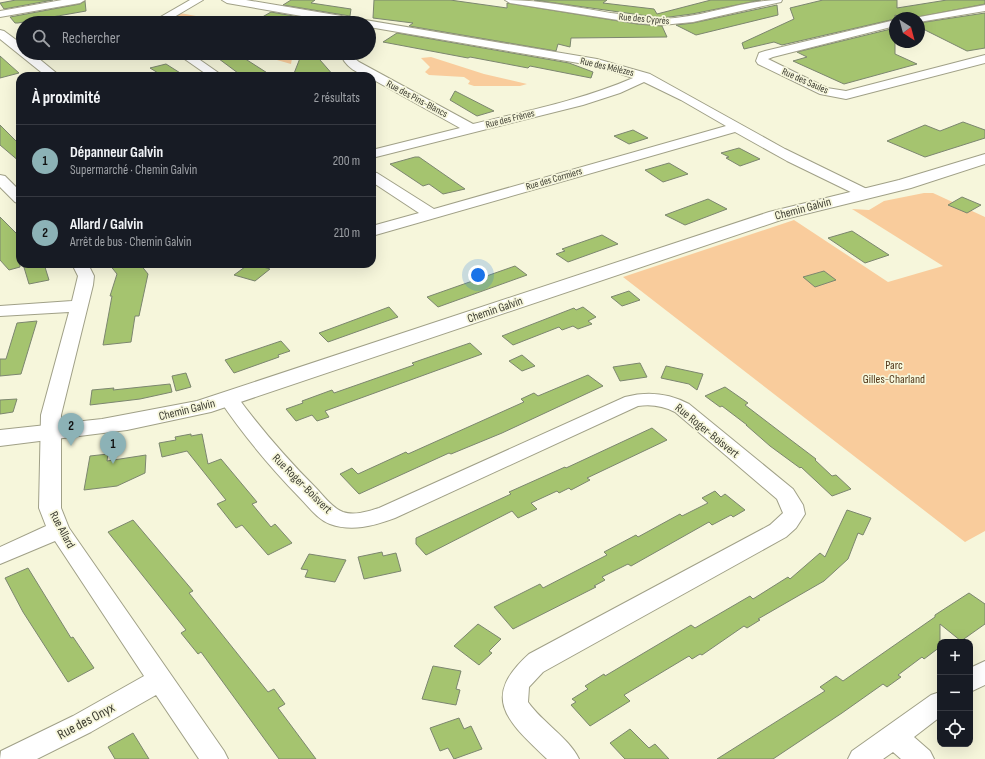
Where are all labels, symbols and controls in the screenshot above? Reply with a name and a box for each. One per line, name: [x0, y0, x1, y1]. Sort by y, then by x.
street label: Rue des Cyprès: [618, 11, 670, 27]
north arrow: [889, 12, 925, 48]
search box: [16, 16, 376, 60]
icon: search: [30, 27, 52, 49]
text: Rechercher: [62, 29, 120, 48]
street label: Rue des Mélèzes: [579, 55, 635, 79]
street label: Rue des Saules: [780, 65, 830, 97]
street label: Rue des Pins-Blancs: [384, 78, 450, 120]
text: À proximité: [32, 88, 100, 108]
text: 2 résultats: [314, 90, 360, 106]
street label: Rue des Frênes: [484, 107, 536, 131]
text: Dépanneur Galvin: [70, 143, 163, 162]
text: 1: [42, 153, 48, 169]
text: 200 m: [333, 153, 360, 169]
text: Supermarché · Chemin Galvin: [70, 162, 197, 178]
street label: Rue des Cormiers: [524, 165, 584, 193]
street label: Chemin Galvin: [773, 194, 833, 224]
text: Allard / Galvin: [70, 215, 143, 234]
text: 2: [42, 225, 48, 241]
text: 210 m: [334, 225, 360, 241]
text: Arrêt de bus · Chemin Galvin: [70, 234, 192, 250]
your location: [468, 265, 488, 285]
street label: Chemin Galvin: [465, 294, 525, 326]
park label: Parc Gilles-Charland: [863, 358, 925, 387]
street label: Chemin Galvin: [157, 396, 217, 424]
street label: Rue Roger-Boisvert: [672, 400, 742, 462]
pin: 2: [58, 413, 84, 446]
pin: 1: [100, 431, 126, 464]
street label: Rue Roger-Boisvert: [269, 451, 335, 517]
street label: Rue Allard: [46, 509, 78, 551]
map controls: [937, 639, 973, 747]
button: +: [937, 639, 973, 675]
button: −: [937, 675, 973, 711]
street label: Rue des Onyx: [54, 698, 118, 743]
button: locate: [937, 711, 973, 747]

